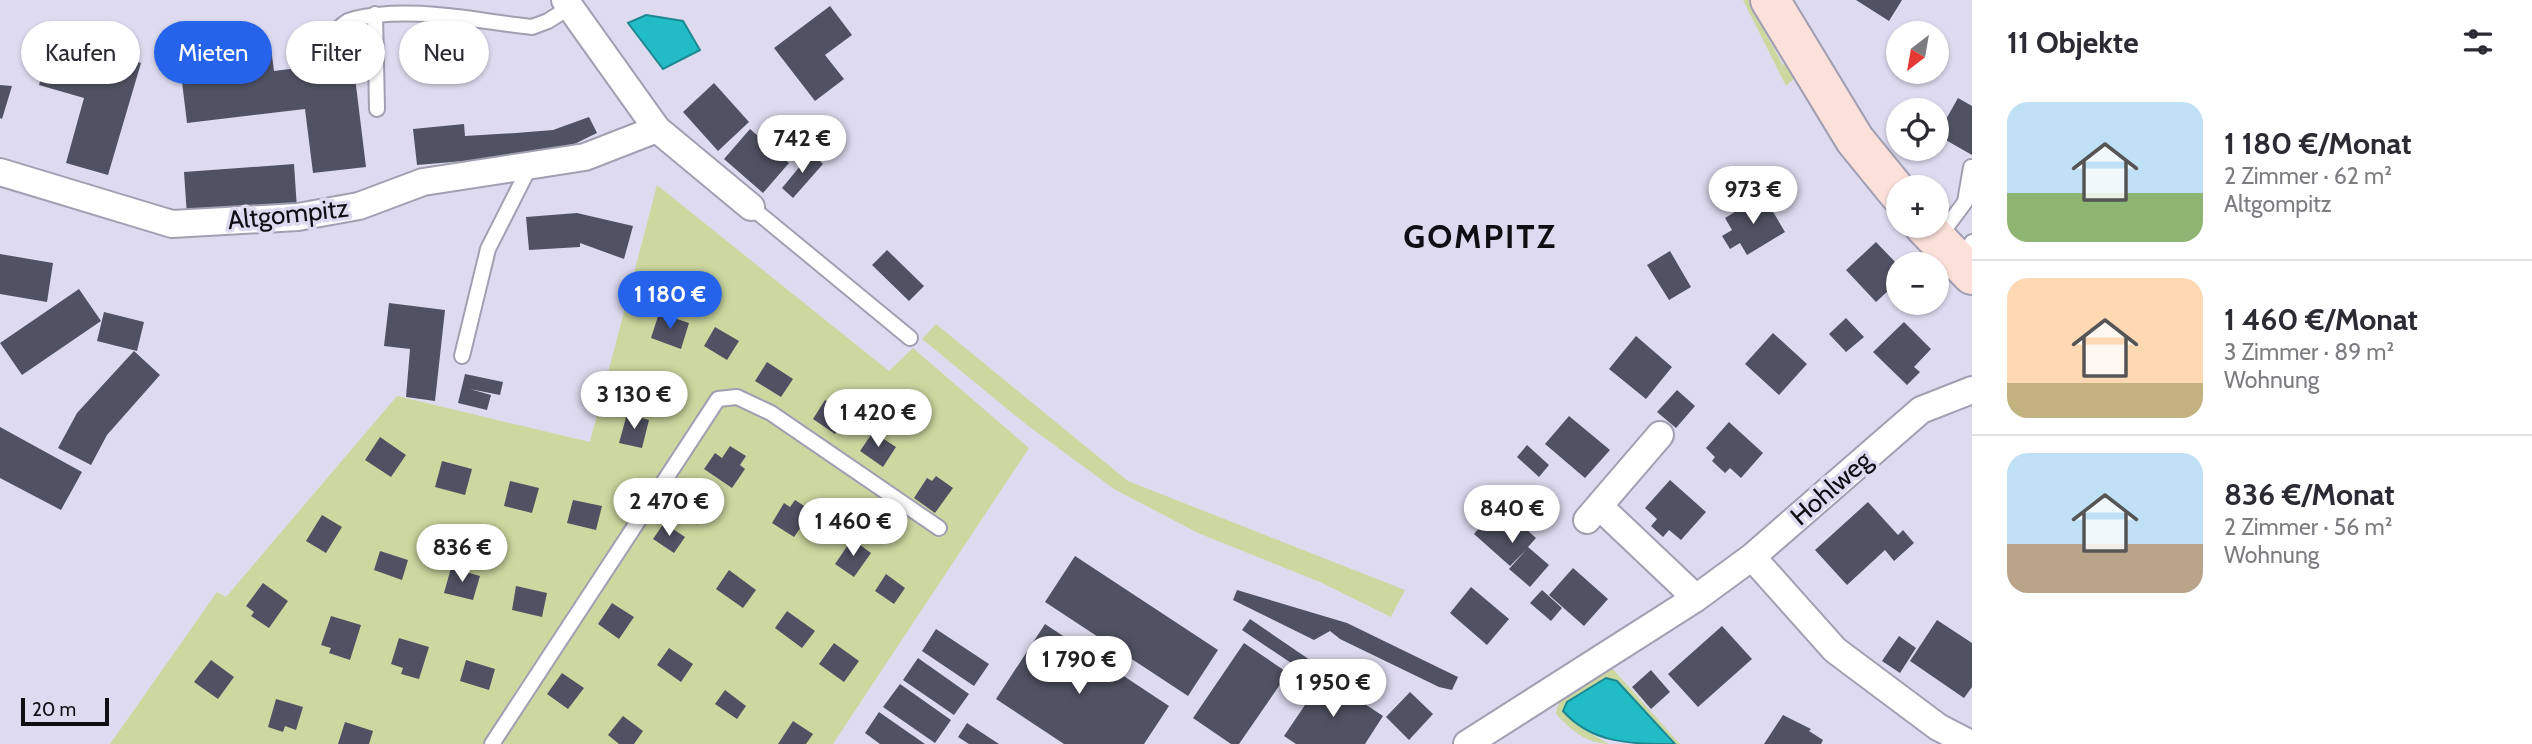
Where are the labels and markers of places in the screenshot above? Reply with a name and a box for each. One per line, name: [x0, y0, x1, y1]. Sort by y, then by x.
pin: 742 €: [753, 116, 851, 175]
pin: 973 €: [1704, 166, 1802, 226]
pin: 1 180 €: [605, 272, 735, 331]
pin: 3 130 €: [569, 372, 699, 431]
pin: 1 420 €: [813, 390, 943, 449]
pin: 2 470 €: [604, 478, 734, 538]
pin: 840 €: [1463, 486, 1561, 545]
pin: 1 460 €: [788, 498, 918, 558]
pin: 836 €: [413, 524, 511, 584]
pin: 1 790 €: [1014, 636, 1144, 696]
pin: 1 950 €: [1268, 660, 1398, 719]

